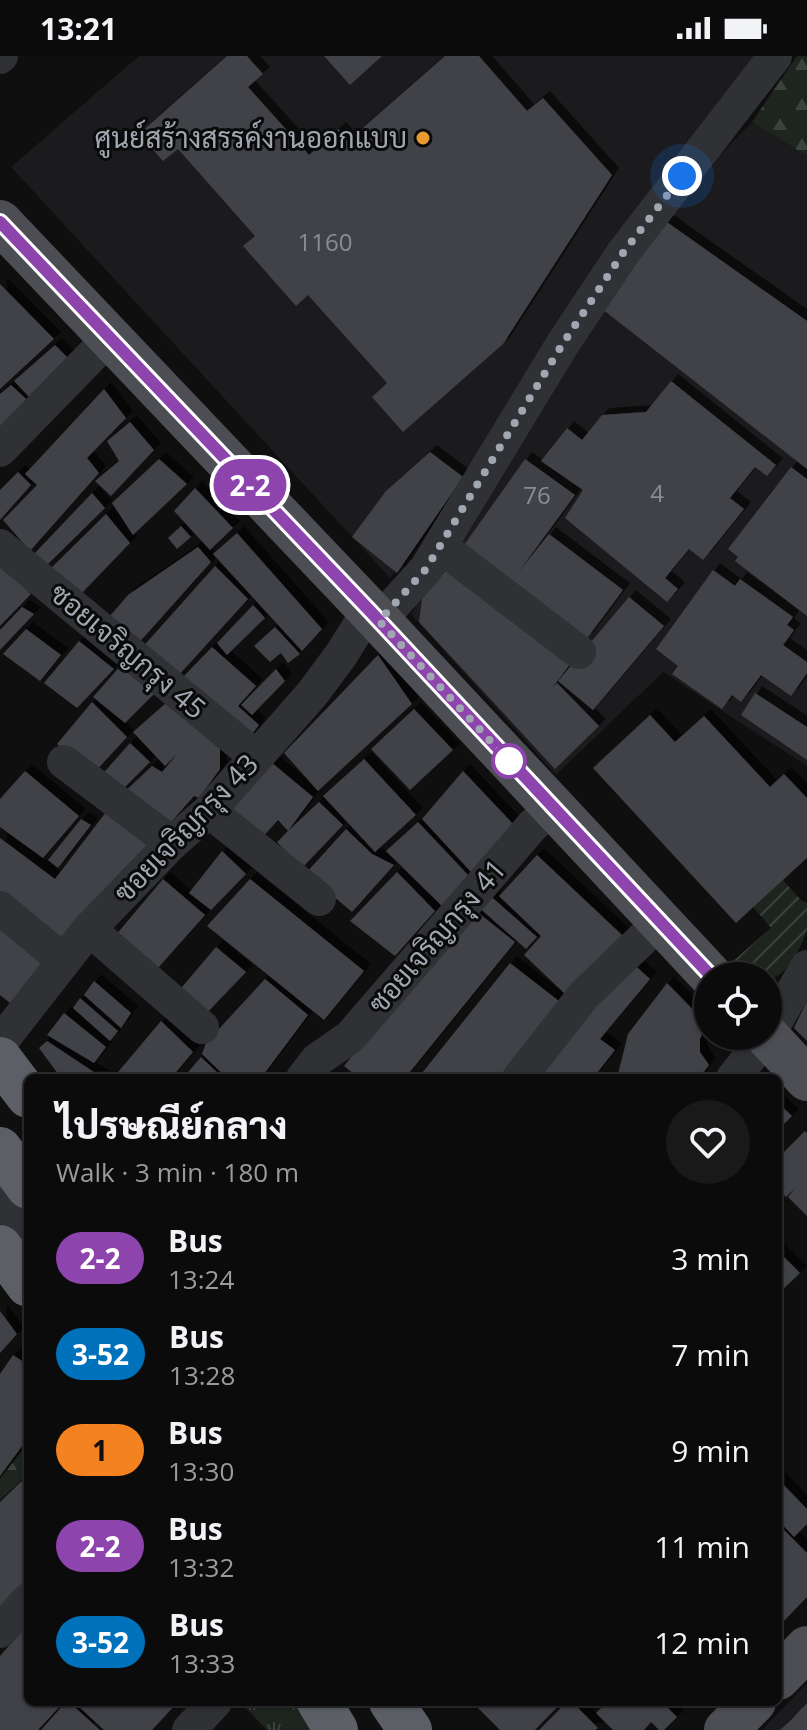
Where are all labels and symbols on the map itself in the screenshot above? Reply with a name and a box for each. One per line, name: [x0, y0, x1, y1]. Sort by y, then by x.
place label: ศูนย์สร้างสรรค์งานออกแบบ: [95, 118, 407, 158]
marker: ศูนย์สร้างสรรค์งานออกแบบ: [414, 129, 432, 147]
your location: [662, 156, 702, 196]
house number: 1160: [298, 225, 352, 258]
line badge: 2-2: [204, 459, 296, 511]
house number: 4: [650, 476, 664, 509]
house number: 76: [523, 478, 551, 511]
street label: ซอยเจริญกรุง 45: [41, 574, 215, 728]
unlabelled marker: [492, 744, 526, 778]
street label: ซอยเจริญกรุง 43: [105, 745, 267, 911]
street label: ซอยเจริญกรุง 41: [359, 850, 515, 1022]

